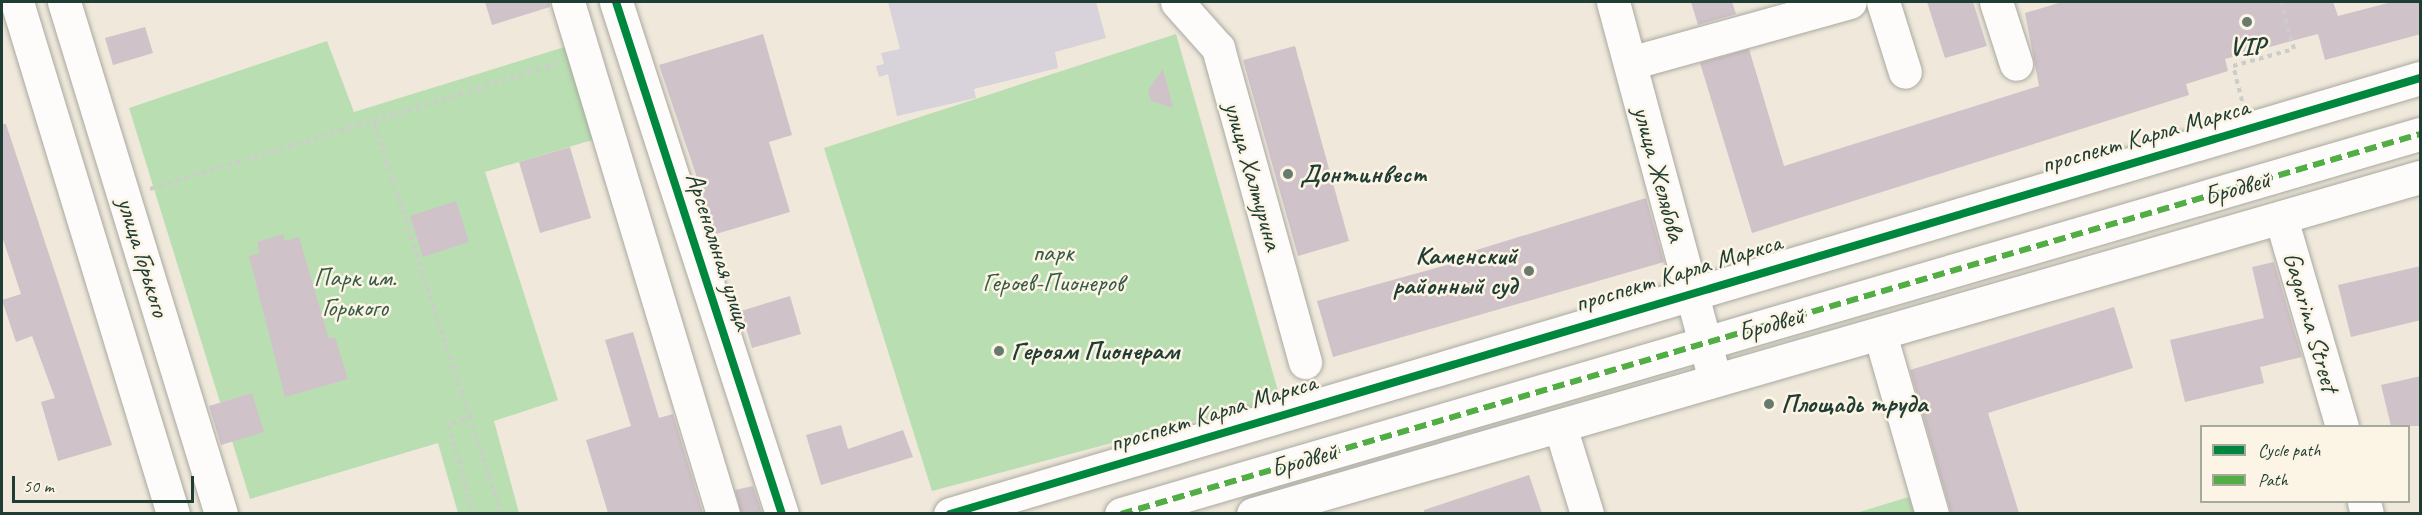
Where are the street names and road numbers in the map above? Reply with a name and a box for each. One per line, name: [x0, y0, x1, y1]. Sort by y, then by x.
street label: проспект Карла Маркса: [2038, 91, 2252, 181]
street label: улица Халтурина: [1216, 97, 1290, 255]
street label: улица Желябова: [1626, 103, 1692, 245]
street label: Бродвей: [2200, 164, 2274, 212]
street label: Арсенальная улица: [679, 168, 759, 334]
street label: улица Горького: [110, 194, 176, 320]
street label: проспект Карла Маркса: [1571, 227, 1785, 319]
street label: Gagarina Street: [2276, 249, 2346, 395]
street label: Бродвей: [1734, 300, 1808, 348]
street label: проспект Карла Маркса: [1106, 367, 1320, 459]
street label: Бродвей: [1267, 436, 1341, 484]

